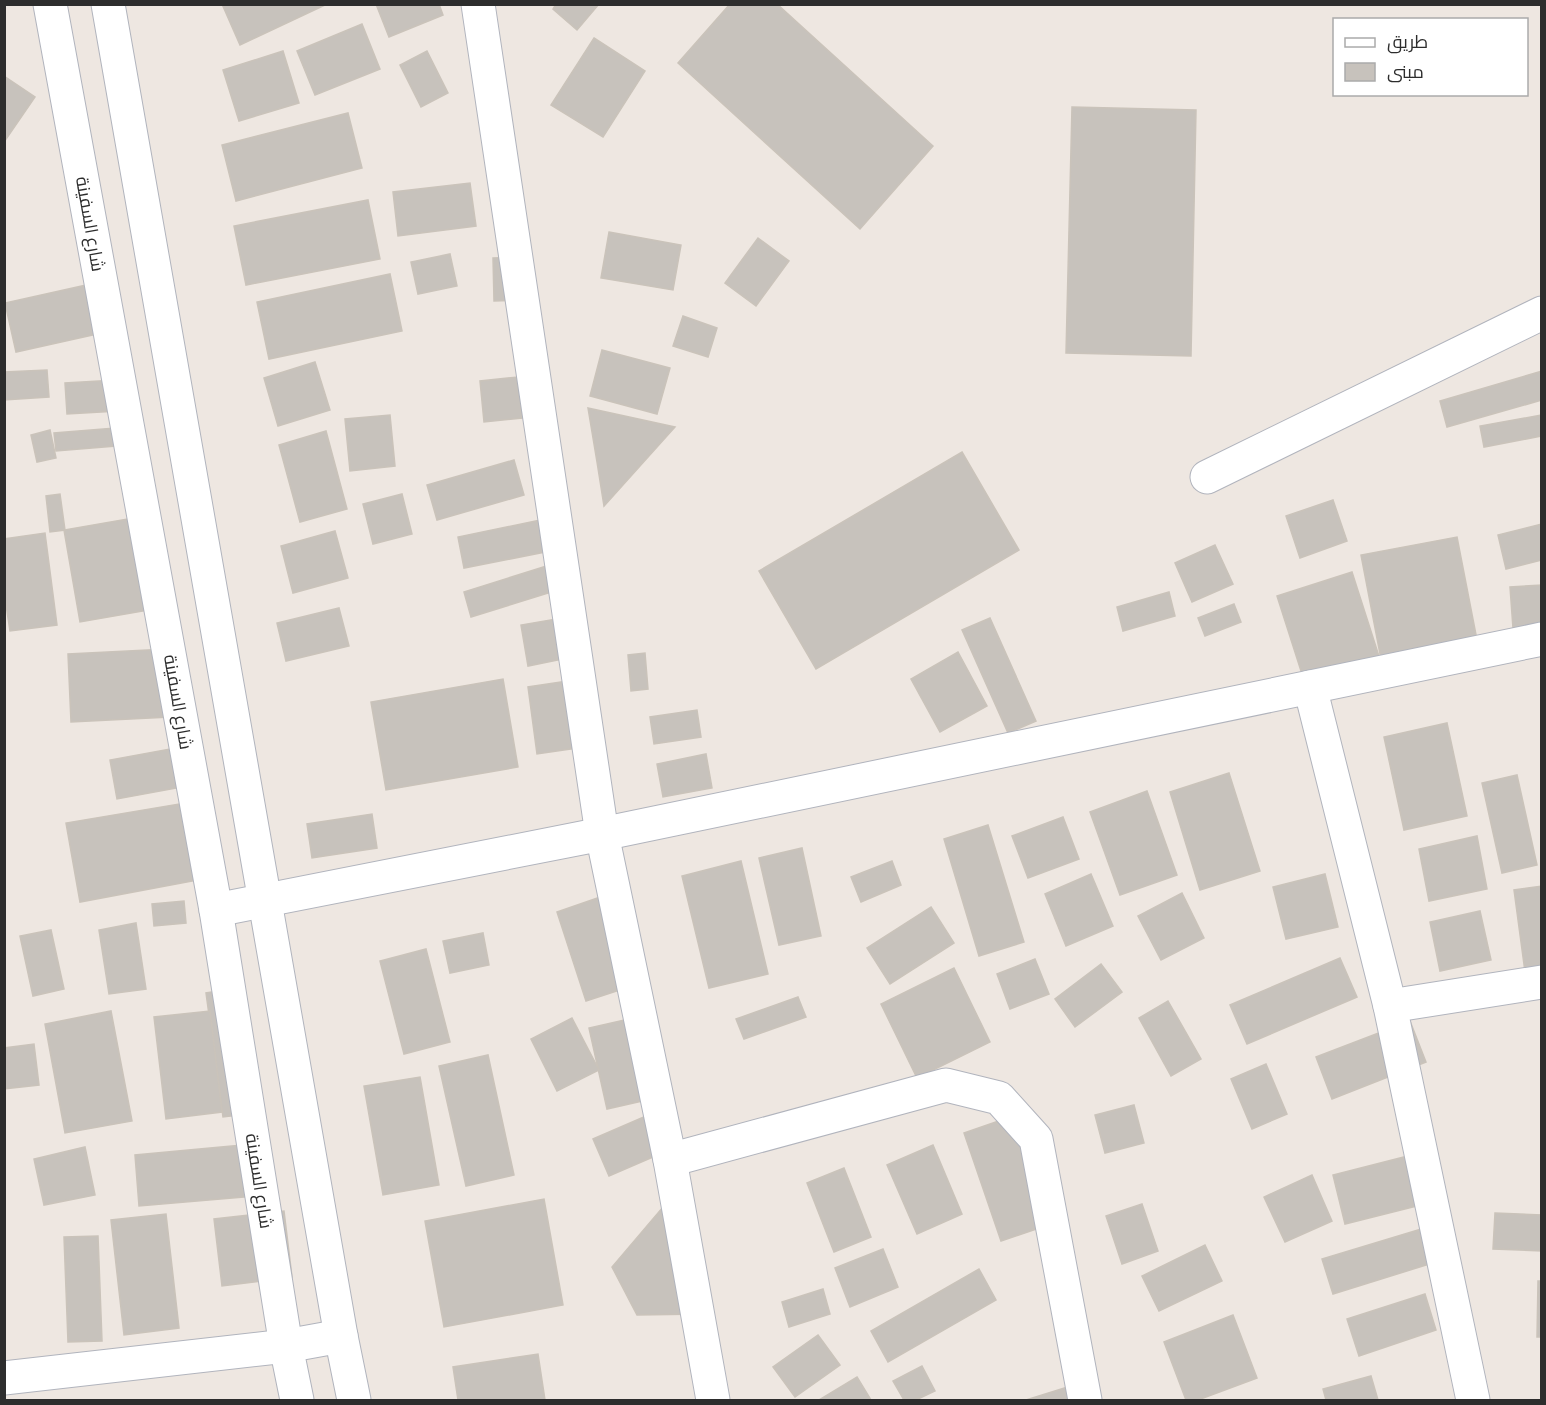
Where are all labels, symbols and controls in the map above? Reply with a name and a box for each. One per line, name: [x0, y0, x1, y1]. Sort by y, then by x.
legend: [1333, 18, 1528, 96]
text: طريق: [1387, 30, 1428, 55]
text: مبنى: [1387, 60, 1424, 85]
street label: شارع السفينة: [69, 175, 110, 274]
street label: شارع السفينة: [157, 653, 198, 752]
street label: شارع السفينة: [239, 1132, 278, 1231]

